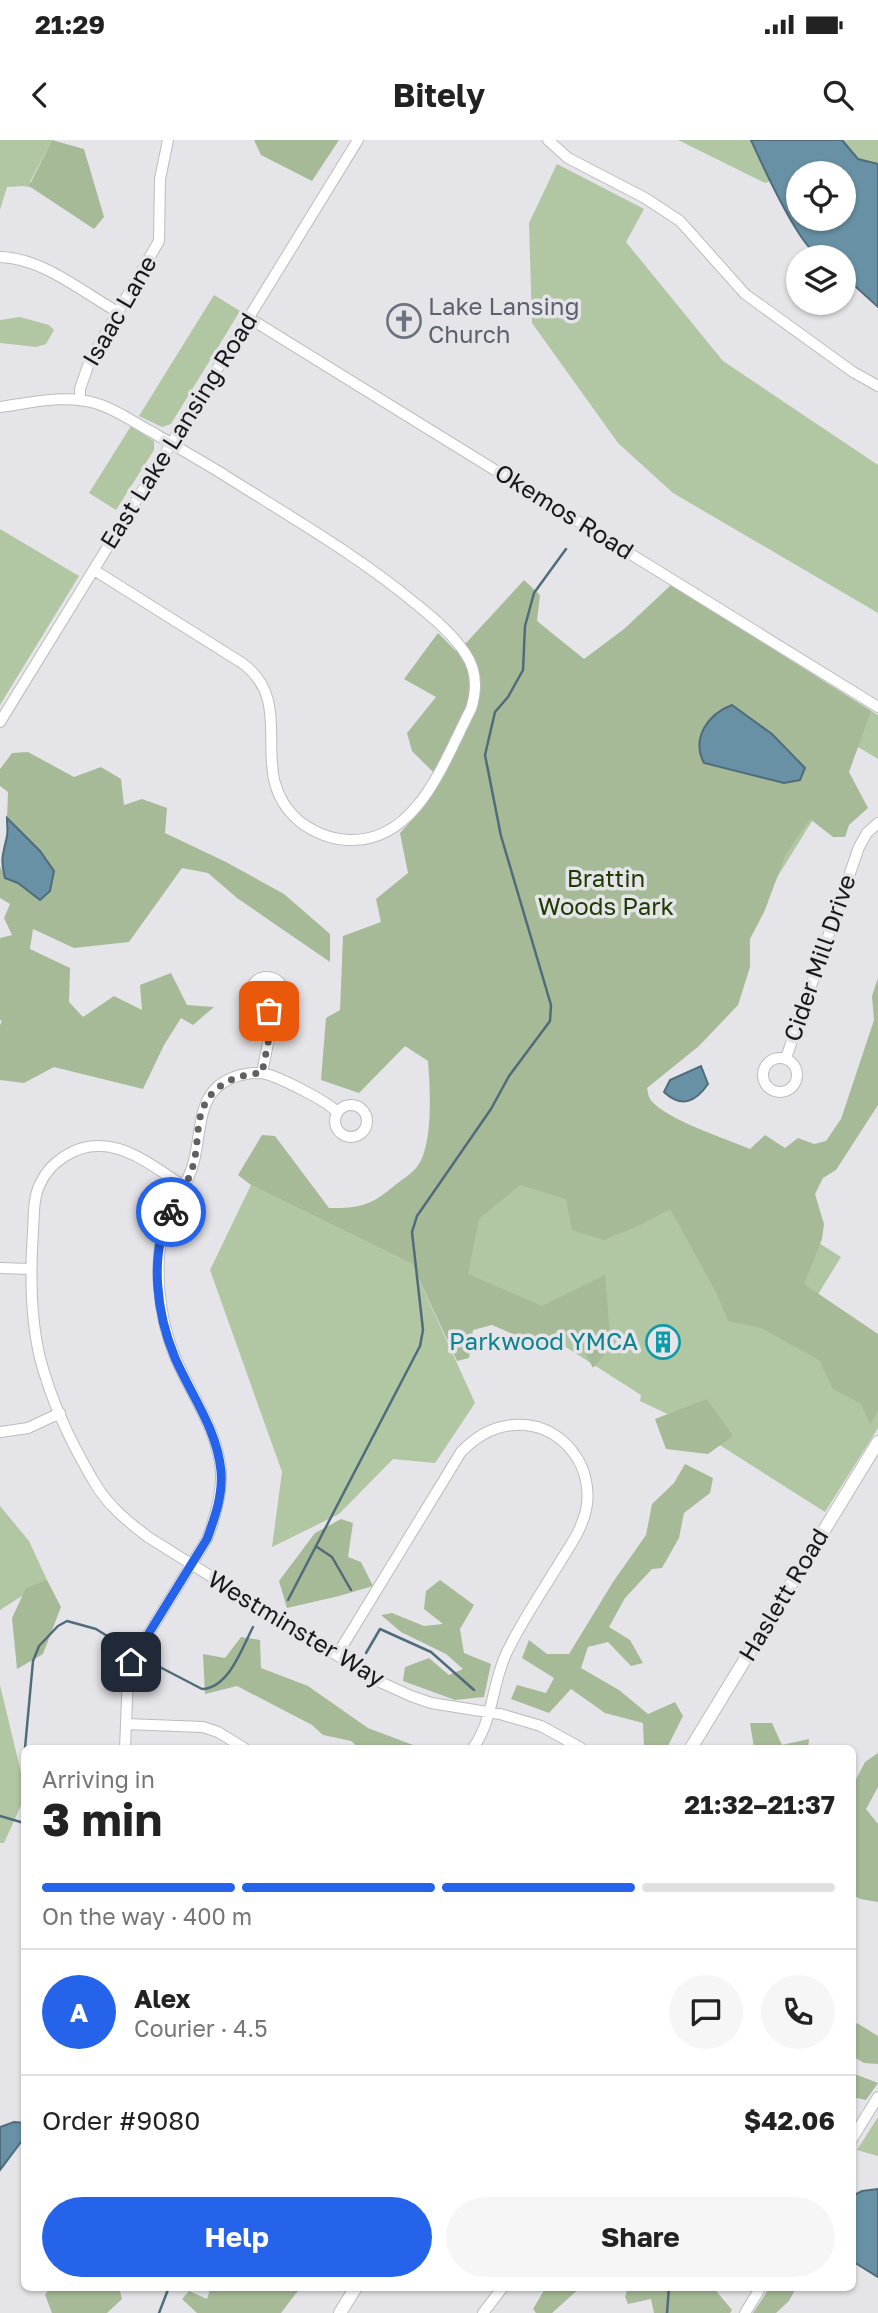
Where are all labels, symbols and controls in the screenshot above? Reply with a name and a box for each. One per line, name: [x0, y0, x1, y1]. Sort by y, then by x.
text: 21:29: [35, 9, 105, 40]
icon: back: [21, 76, 59, 114]
text: Bitely: [393, 76, 485, 114]
icon: search: [819, 76, 857, 114]
map controls: [786, 161, 856, 315]
button: locate: [786, 161, 856, 231]
button: layers: [786, 245, 856, 315]
street label: Isaac Lane: [75, 250, 162, 371]
place label: Lake Lansing Church: [428, 291, 579, 348]
church icon: Lake Lansing Church: [385, 302, 423, 340]
street label: East Lake Lansing Road: [93, 307, 262, 553]
street label: Okemos Road: [490, 457, 639, 565]
park label: Brattin Woods Park: [538, 863, 674, 920]
street label: Cider Mill Drive: [776, 870, 861, 1045]
pin: [239, 981, 299, 1041]
icon: bag: [250, 992, 288, 1030]
courier: [136, 1177, 206, 1247]
icon: bike: [152, 1193, 190, 1231]
building icon: Parkwood YMCA: [644, 1323, 682, 1361]
place label: Parkwood YMCA: [449, 1326, 638, 1355]
street label: Haslett Road: [732, 1523, 834, 1666]
street label: Westminster Way: [203, 1564, 390, 1692]
pin: [101, 1632, 161, 1692]
icon: home: [112, 1643, 150, 1681]
text: Arriving in: [42, 1765, 155, 1793]
text: 21:32–21:37: [684, 1789, 835, 1820]
text: 3 min: [42, 1791, 162, 1846]
text: On the way · 400 m: [42, 1902, 252, 1930]
button: chat: [669, 1975, 743, 2049]
button: phone: [761, 1975, 835, 2049]
text: Alex: [134, 1983, 191, 2014]
text: A: [70, 1997, 88, 2028]
text: Courier · 4.5: [134, 2014, 267, 2042]
text: Order #9080: [42, 2105, 200, 2136]
text: $42.06: [744, 2105, 835, 2136]
button: Help: [42, 2197, 432, 2277]
button: Share: [446, 2197, 835, 2277]

